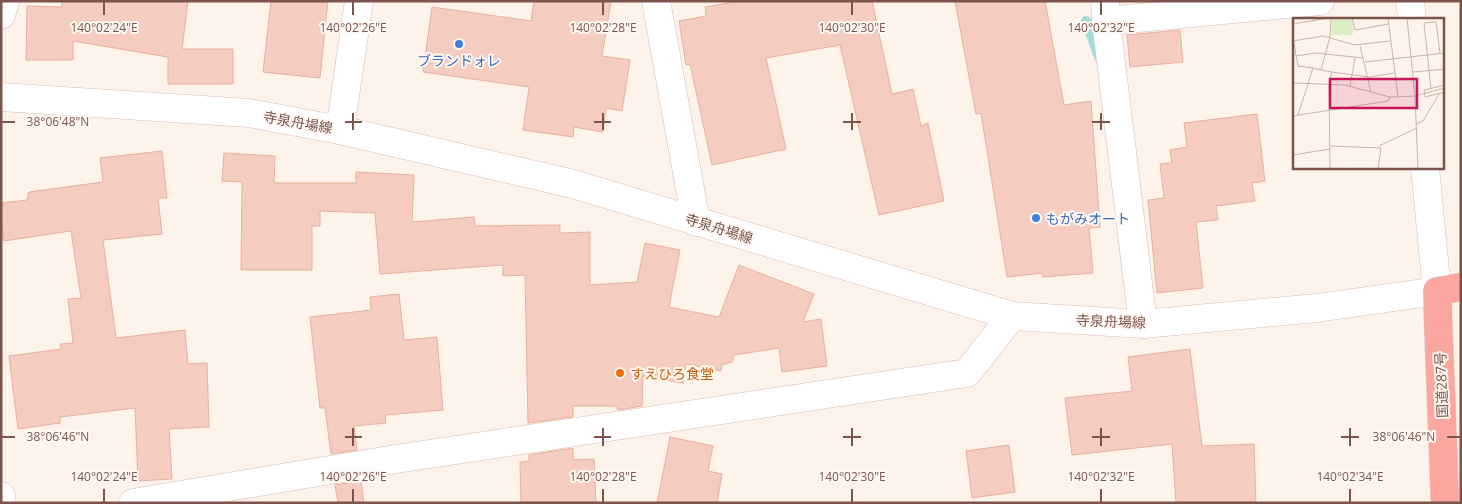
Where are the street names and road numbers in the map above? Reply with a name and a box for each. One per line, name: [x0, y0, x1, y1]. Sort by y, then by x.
street label: 寺泉舟場線: [262, 107, 334, 137]
street label: 寺泉舟場線: [683, 209, 755, 247]
street label: 寺泉舟場線: [1076, 310, 1146, 332]
street label: 国道287号: [1430, 352, 1452, 418]

